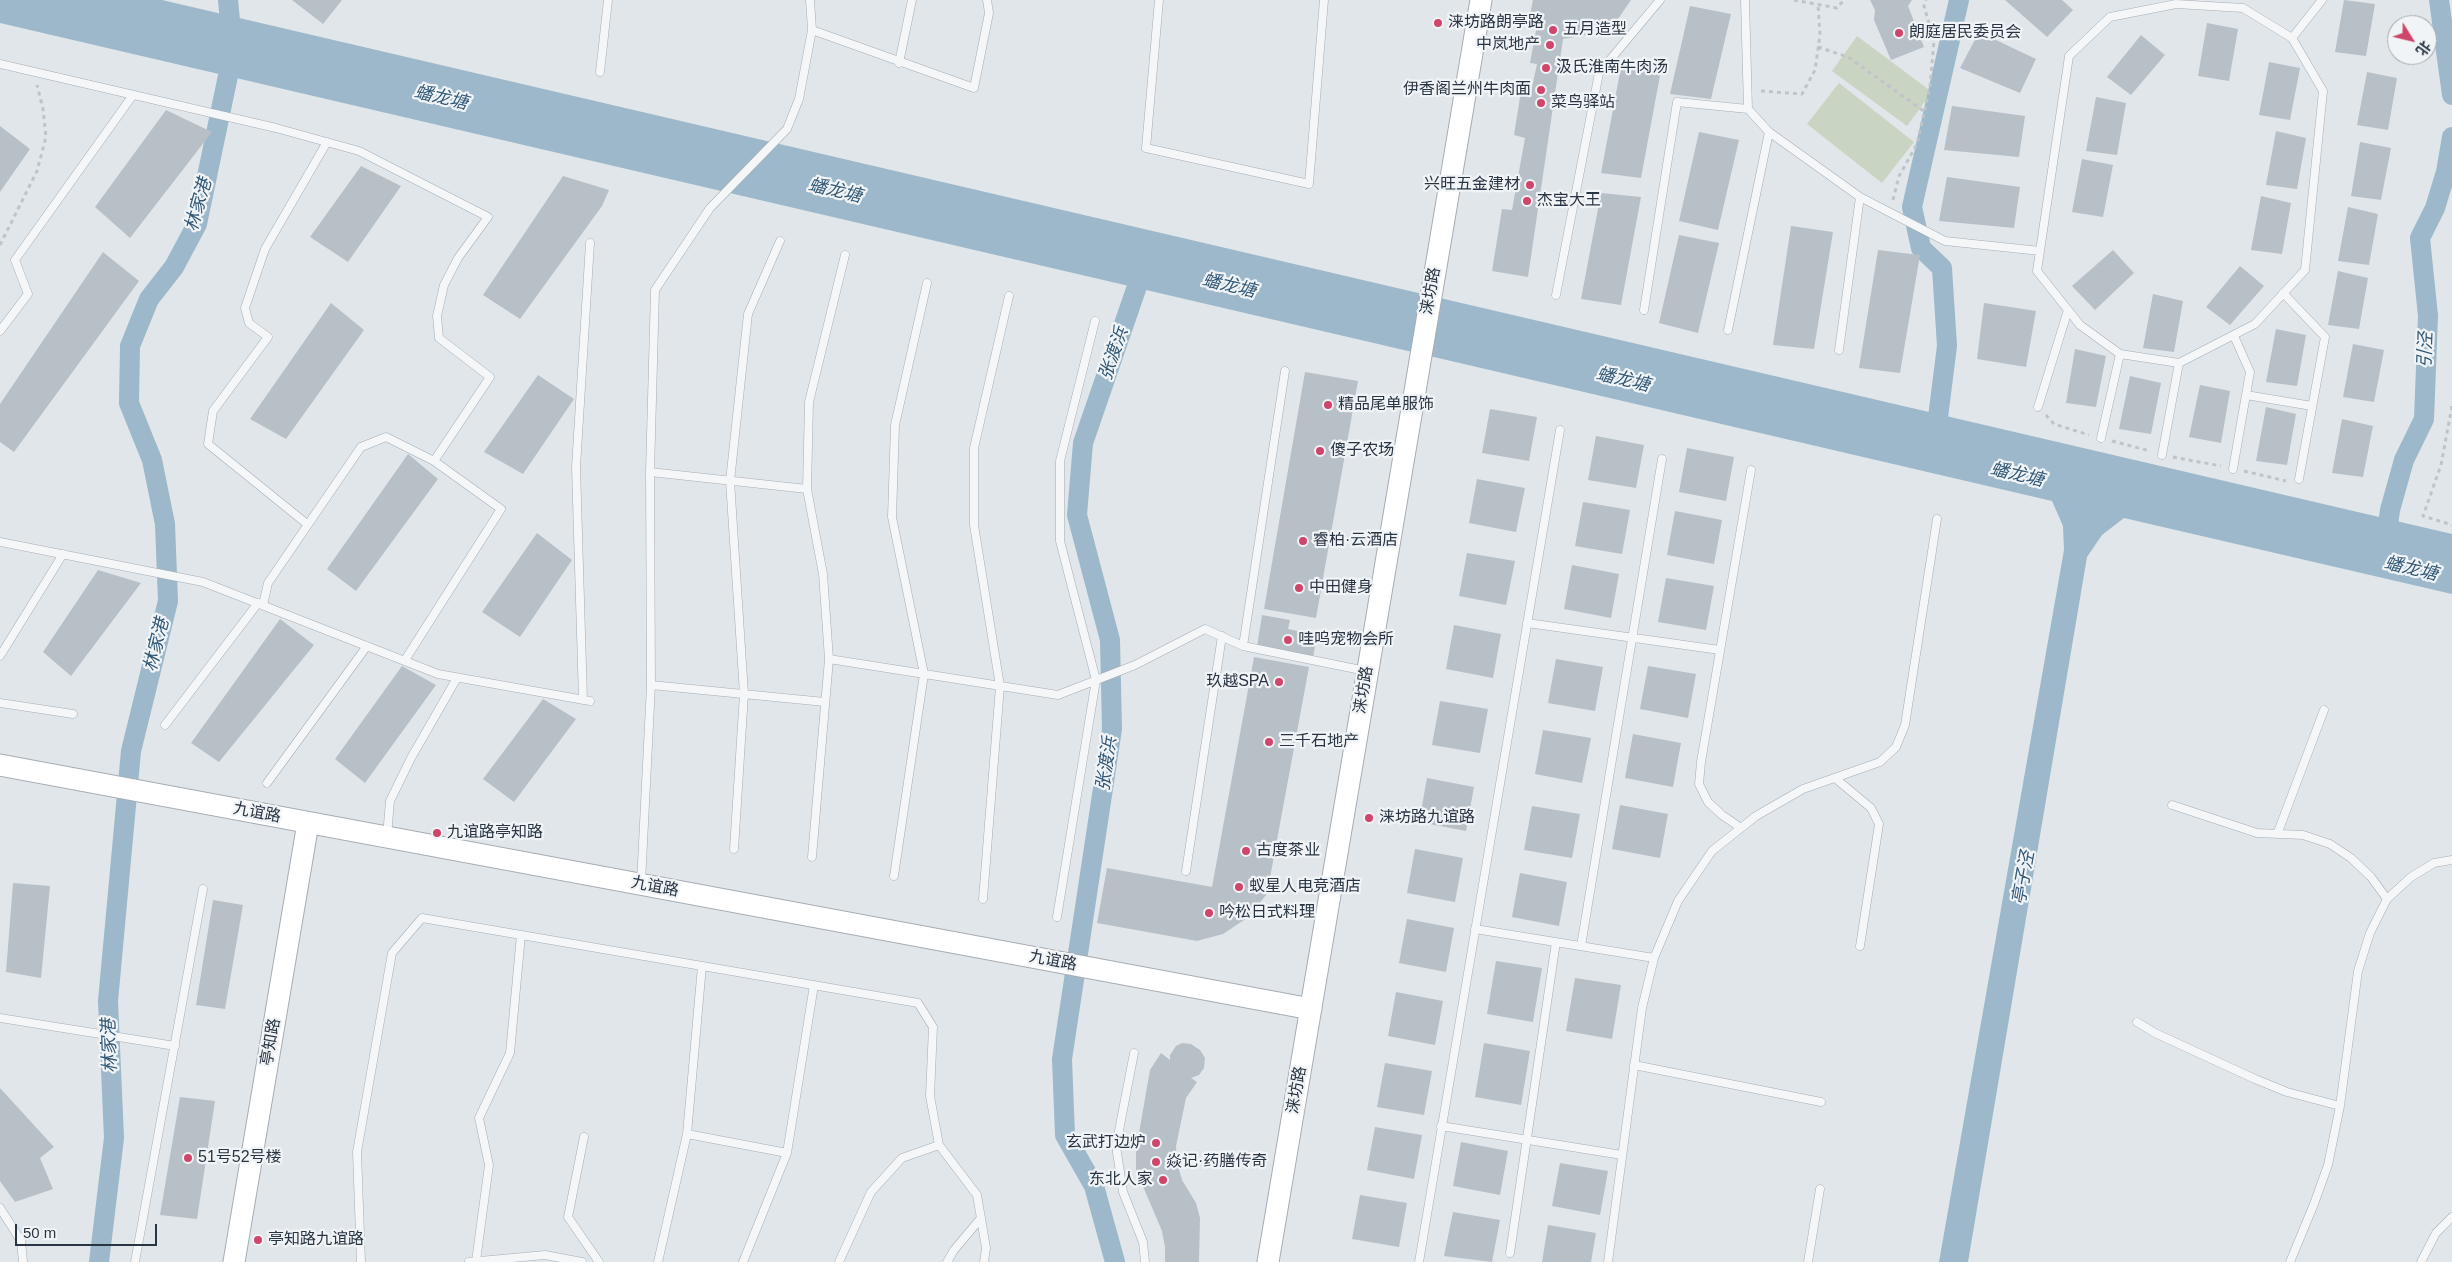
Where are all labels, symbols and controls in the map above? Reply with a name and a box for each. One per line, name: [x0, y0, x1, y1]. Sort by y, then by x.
place label: 涞坊路朗亭路: [1448, 13, 1544, 33]
north arrow: [2387, 15, 2437, 65]
marker: 涞坊路朗亭路: [1432, 17, 1444, 29]
place label: 五月造型: [1563, 20, 1627, 40]
place label: 朗庭居民委员会: [1909, 23, 2021, 43]
marker: 五月造型: [1547, 24, 1559, 36]
marker: 朗庭居民委员会: [1893, 27, 1905, 39]
place label: 中岚地产: [1476, 35, 1540, 55]
text: 北: [2413, 38, 2434, 59]
marker: 中岚地产: [1544, 39, 1556, 51]
place label: 汲氏淮南牛肉汤: [1556, 58, 1668, 78]
marker: 汲氏淮南牛肉汤: [1540, 62, 1552, 74]
place label: 伊香阁兰州牛肉面: [1403, 80, 1531, 100]
water label: 蟠龙塘: [412, 81, 470, 115]
marker: 伊香阁兰州牛肉面: [1535, 84, 1547, 96]
place label: 菜鸟驿站: [1551, 93, 1615, 113]
marker: 菜鸟驿站: [1535, 97, 1547, 109]
water label: 蟠龙塘: [806, 174, 864, 208]
place label: 兴旺五金建材: [1424, 175, 1520, 195]
water label: 林家港: [181, 176, 217, 234]
marker: 兴旺五金建材: [1524, 179, 1536, 191]
place label: 杰宝大王: [1537, 191, 1601, 211]
marker: 杰宝大王: [1521, 195, 1533, 207]
street label: 涞坊路: [1417, 266, 1445, 316]
water label: 蟠龙塘: [1200, 269, 1258, 303]
water label: 张渡浜: [1095, 325, 1133, 383]
water label: 引泾: [2415, 332, 2437, 368]
water label: 蟠龙塘: [1594, 363, 1652, 397]
place label: 精品尾单服饰: [1338, 395, 1434, 415]
marker: 精品尾单服饰: [1322, 399, 1334, 411]
place label: 傻子农场: [1330, 441, 1394, 461]
marker: 傻子农场: [1314, 445, 1326, 457]
water label: 蟠龙塘: [1988, 458, 2046, 492]
place label: 睿柏·云酒店: [1313, 531, 1398, 551]
marker: 睿柏·云酒店: [1297, 535, 1309, 547]
water label: 蟠龙塘: [2382, 552, 2440, 586]
place label: 中田健身: [1309, 578, 1373, 598]
marker: 中田健身: [1293, 582, 1305, 594]
water label: 林家港: [140, 616, 174, 674]
place label: 哇呜宠物会所: [1298, 630, 1394, 650]
marker: 哇呜宠物会所: [1282, 634, 1294, 646]
street label: 涞坊路: [1351, 665, 1377, 715]
place label: 玖越SPA: [1206, 672, 1269, 692]
marker: 玖越SPA: [1273, 676, 1285, 688]
place label: 三千石地产: [1279, 732, 1359, 752]
water label: 张渡浜: [1093, 736, 1121, 792]
marker: 三千石地产: [1263, 736, 1275, 748]
street label: 九谊路: [232, 799, 282, 827]
place label: 涞坊路九谊路: [1379, 808, 1475, 828]
marker: 涞坊路九谊路: [1363, 812, 1375, 824]
place label: 九谊路亭知路: [447, 823, 543, 843]
marker: 九谊路亭知路: [431, 827, 443, 839]
place label: 古度茶业: [1256, 841, 1320, 861]
marker: 古度茶业: [1240, 845, 1252, 857]
water label: 亭子泾: [2009, 850, 2039, 906]
street label: 九谊路: [630, 873, 680, 901]
place label: 蚁星人电竞酒店: [1249, 877, 1361, 897]
marker: 蚁星人电竞酒店: [1233, 881, 1245, 893]
place label: 吟松日式料理: [1219, 903, 1315, 923]
marker: 吟松日式料理: [1203, 907, 1215, 919]
street label: 九谊路: [1028, 947, 1078, 975]
street label: 亭知路: [257, 1017, 285, 1067]
water label: 林家港: [98, 1019, 122, 1073]
street label: 涞坊路: [1283, 1065, 1311, 1115]
place label: 玄武打边炉: [1066, 1133, 1146, 1153]
marker: 玄武打边炉: [1150, 1137, 1162, 1149]
place label: 51号52号楼: [198, 1148, 282, 1168]
marker: 51号52号楼: [182, 1152, 194, 1164]
place label: 焱记·药膳传奇: [1166, 1152, 1267, 1172]
marker: 焱记·药膳传奇: [1150, 1156, 1162, 1168]
place label: 东北人家: [1089, 1170, 1153, 1190]
marker: 东北人家: [1157, 1174, 1169, 1186]
scale bar: [18, 1214, 160, 1246]
text: 50 m: [23, 1224, 56, 1241]
place label: 亭知路九谊路: [268, 1230, 364, 1250]
marker: 亭知路九谊路: [252, 1234, 264, 1246]

